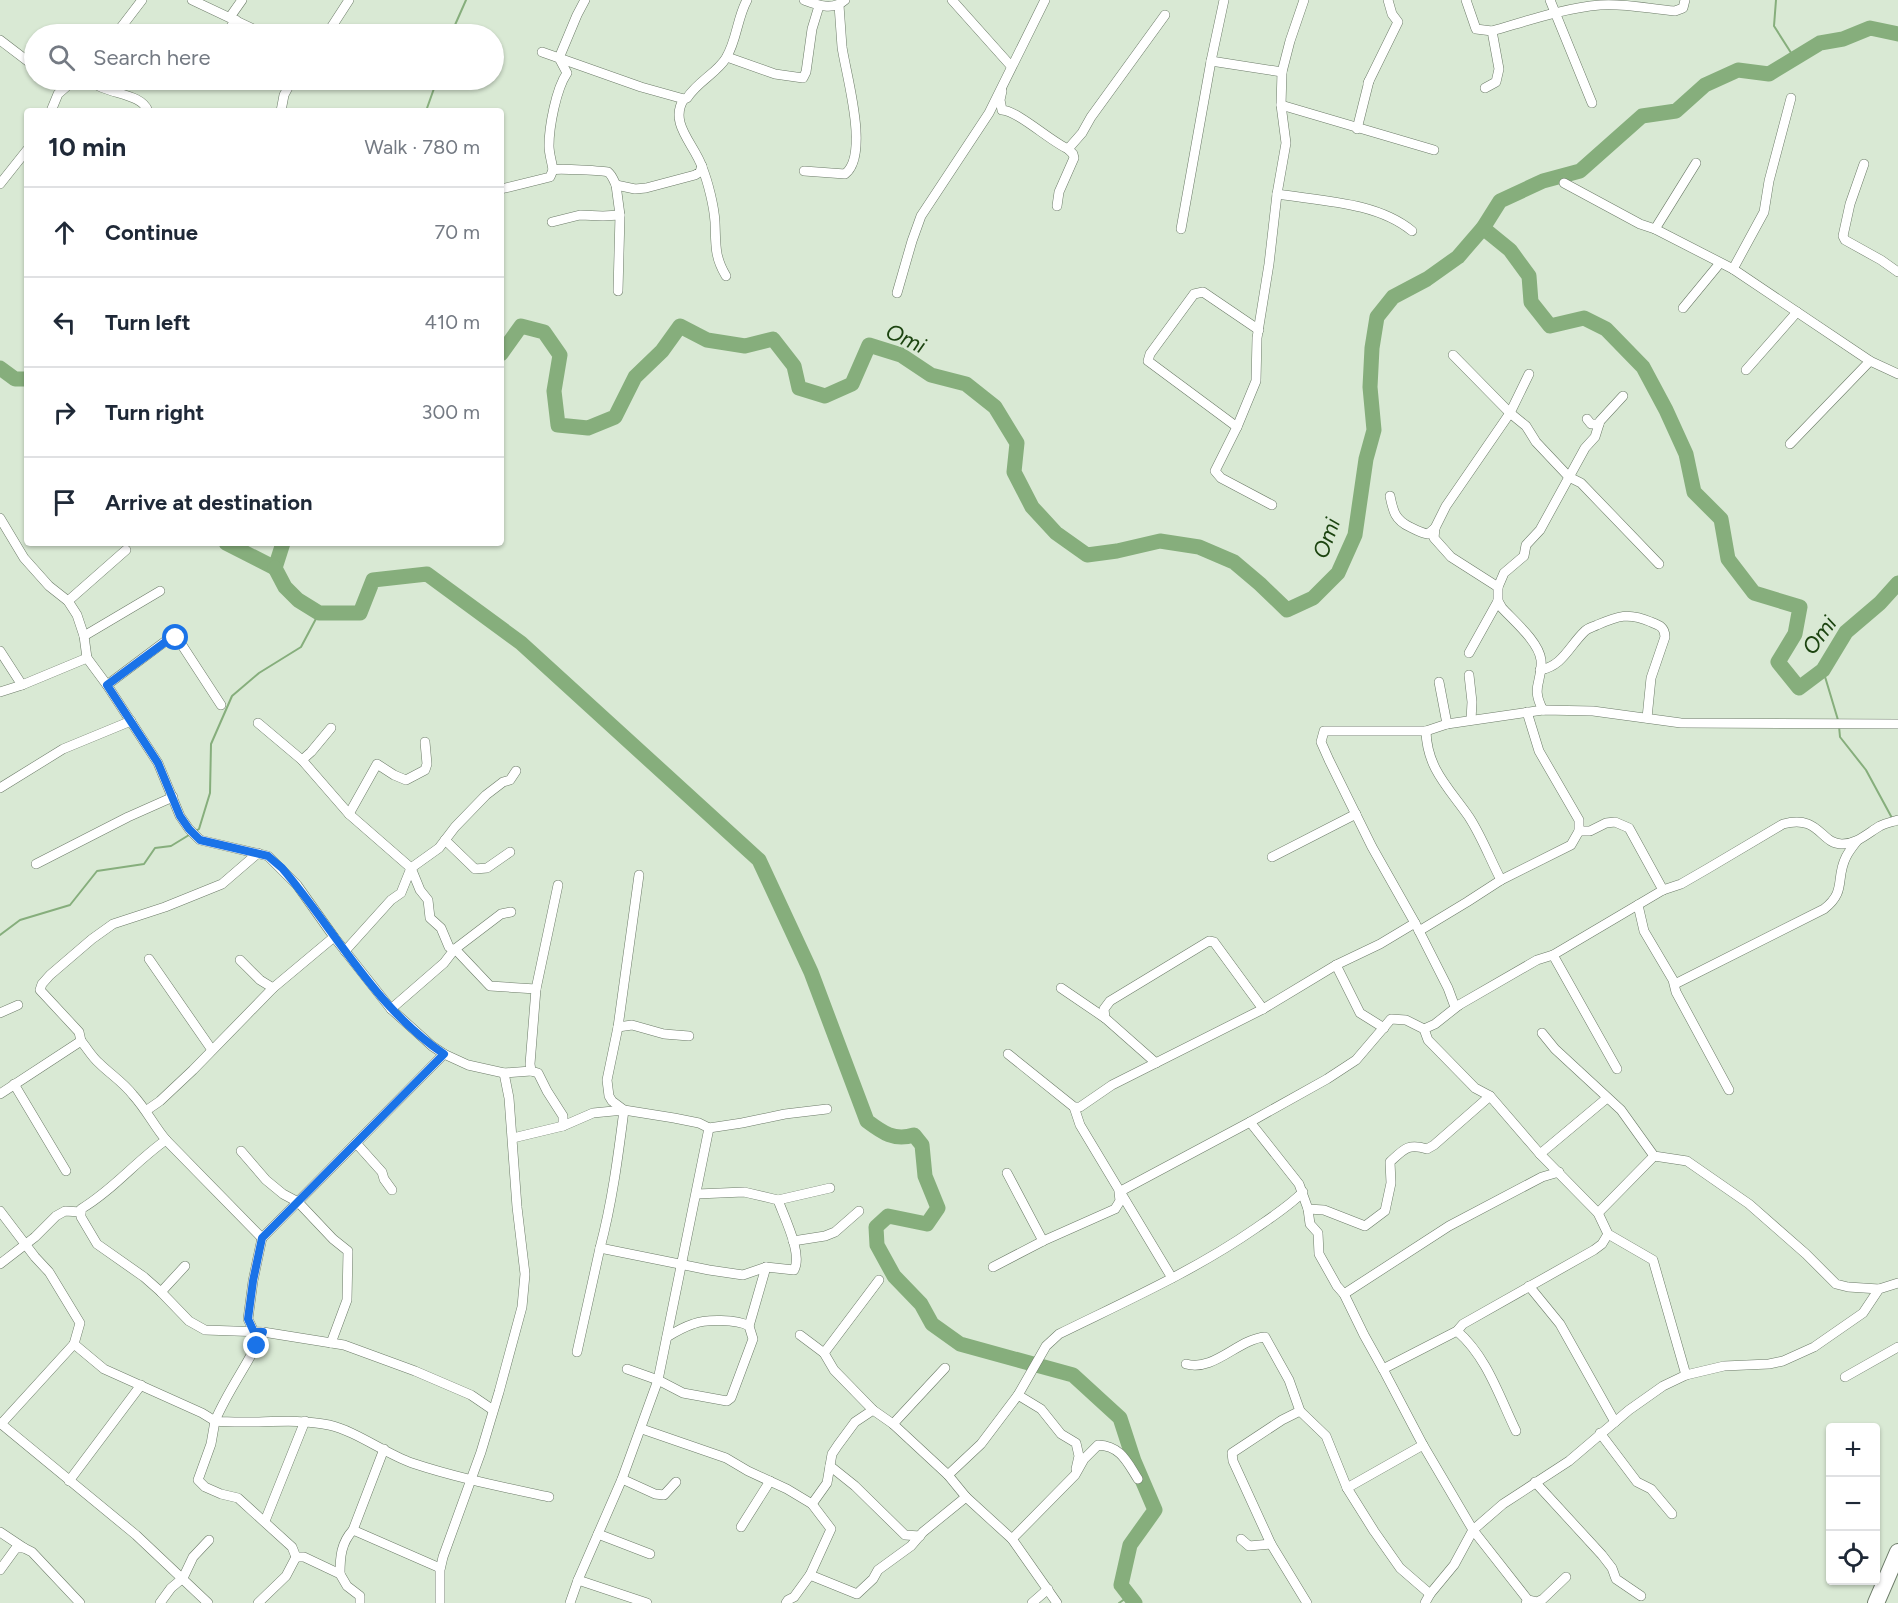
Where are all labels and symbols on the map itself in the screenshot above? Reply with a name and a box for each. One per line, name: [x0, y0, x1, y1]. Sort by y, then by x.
water label: Omi: [882, 318, 931, 360]
water label: Omi: [1307, 514, 1346, 562]
water label: Omi: [1796, 610, 1843, 660]
route start: [162, 624, 188, 650]
route end: [243, 1332, 269, 1358]

